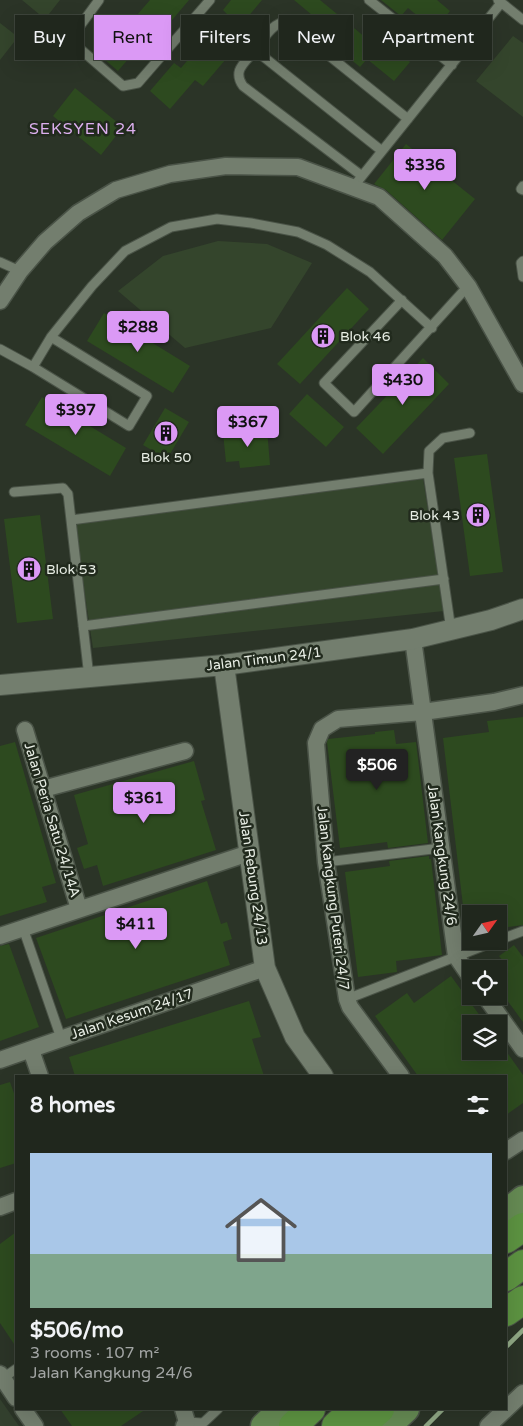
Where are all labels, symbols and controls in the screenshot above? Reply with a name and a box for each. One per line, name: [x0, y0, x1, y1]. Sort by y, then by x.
chip: Buy: [15, 15, 84, 60]
chip: Rent: [94, 15, 171, 60]
chip: Filters: [181, 15, 269, 60]
chip: New: [279, 15, 353, 60]
chip: Apartment: [363, 15, 492, 60]
district label: SEKSYEN 24: [29, 119, 137, 139]
pin: $336: [395, 148, 455, 191]
text: $336: [405, 155, 445, 175]
pin: $288: [108, 310, 168, 353]
text: $288: [118, 317, 158, 337]
building icon: Blok 46: [310, 323, 336, 349]
place label: Blok 46: [340, 328, 391, 345]
pin: $430: [373, 364, 433, 406]
text: $430: [383, 370, 423, 390]
pin: $397: [46, 394, 106, 436]
text: $397: [56, 400, 96, 420]
pin: $367: [218, 406, 278, 448]
text: $367: [228, 412, 268, 432]
building icon: Blok 50: [153, 420, 179, 446]
place label: Blok 50: [141, 449, 191, 466]
building icon: Blok 43: [465, 502, 491, 528]
place label: Blok 43: [410, 507, 460, 524]
building icon: Blok 53: [16, 556, 42, 582]
place label: Blok 53: [46, 561, 96, 578]
street label: Jalan Timun 24/1: [205, 644, 323, 674]
street label: Jalan Peria Satu 24/14A: [20, 741, 84, 899]
pin: $506: [347, 748, 407, 791]
text: $506: [357, 755, 397, 775]
pin: $361: [114, 782, 174, 824]
street label: Jalan Kangkung 24/6: [424, 783, 460, 927]
text: $361: [124, 788, 164, 808]
street label: Jalan Kangkung Puteri 24/7: [313, 805, 353, 991]
street label: Jalan Rebung 24/13: [235, 810, 271, 946]
north arrow: [462, 905, 508, 950]
map controls: [462, 905, 507, 1060]
pin: $411: [106, 908, 166, 950]
text: $411: [116, 914, 156, 934]
button: locate: [462, 960, 507, 1005]
street label: Jalan Kesum 24/17: [69, 985, 195, 1043]
button: layers: [462, 1015, 507, 1060]
icon: filters: [464, 1091, 492, 1119]
text: 8 homes: [30, 1093, 115, 1118]
icon: home: [216, 1185, 306, 1275]
text: $506/mo: [30, 1318, 124, 1343]
text: 3 rooms · 107 m²: [30, 1343, 159, 1363]
text: Jalan Kangkung 24/6: [30, 1363, 193, 1383]

